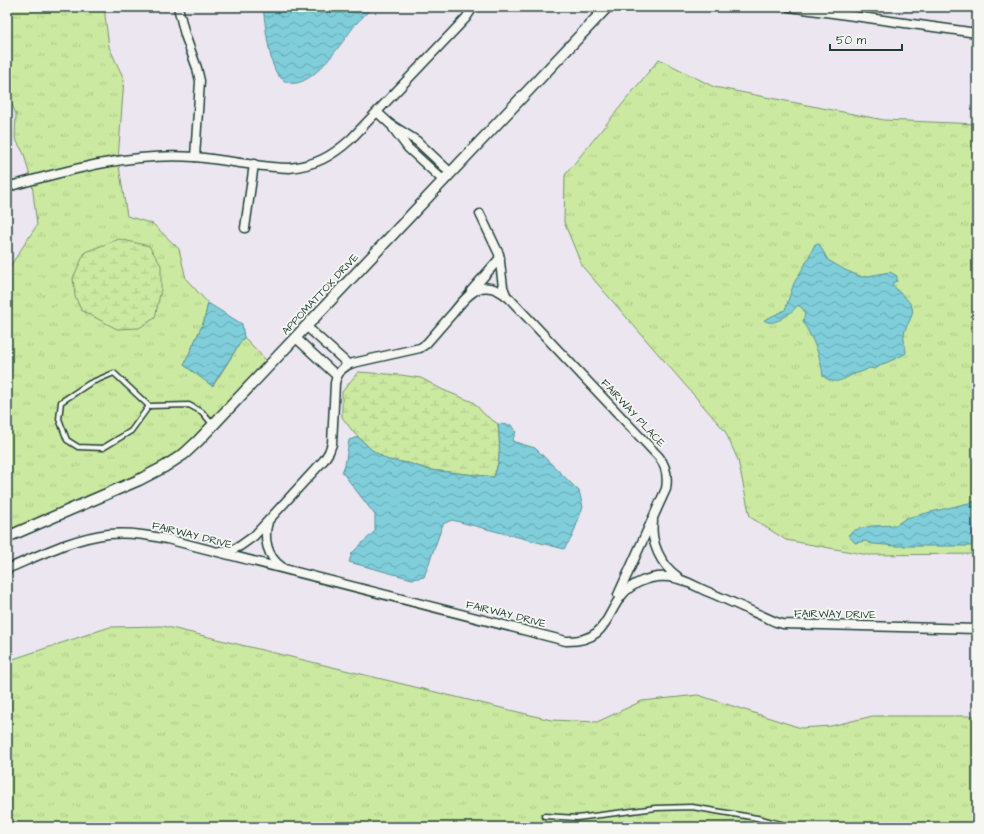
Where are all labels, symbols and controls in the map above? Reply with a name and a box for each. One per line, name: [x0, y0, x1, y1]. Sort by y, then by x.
scale bar: [830, 26, 902, 52]
text: 50 m: [836, 32, 867, 49]
street label: APPOMATTOX DRIVE: [278, 250, 362, 338]
street label: FAIRWAY PLACE: [598, 376, 669, 451]
street label: FAIRWAY DRIVE: [150, 518, 234, 552]
street label: FAIRWAY DRIVE: [464, 597, 548, 631]
street label: FAIRWAY DRIVE: [794, 606, 877, 622]

